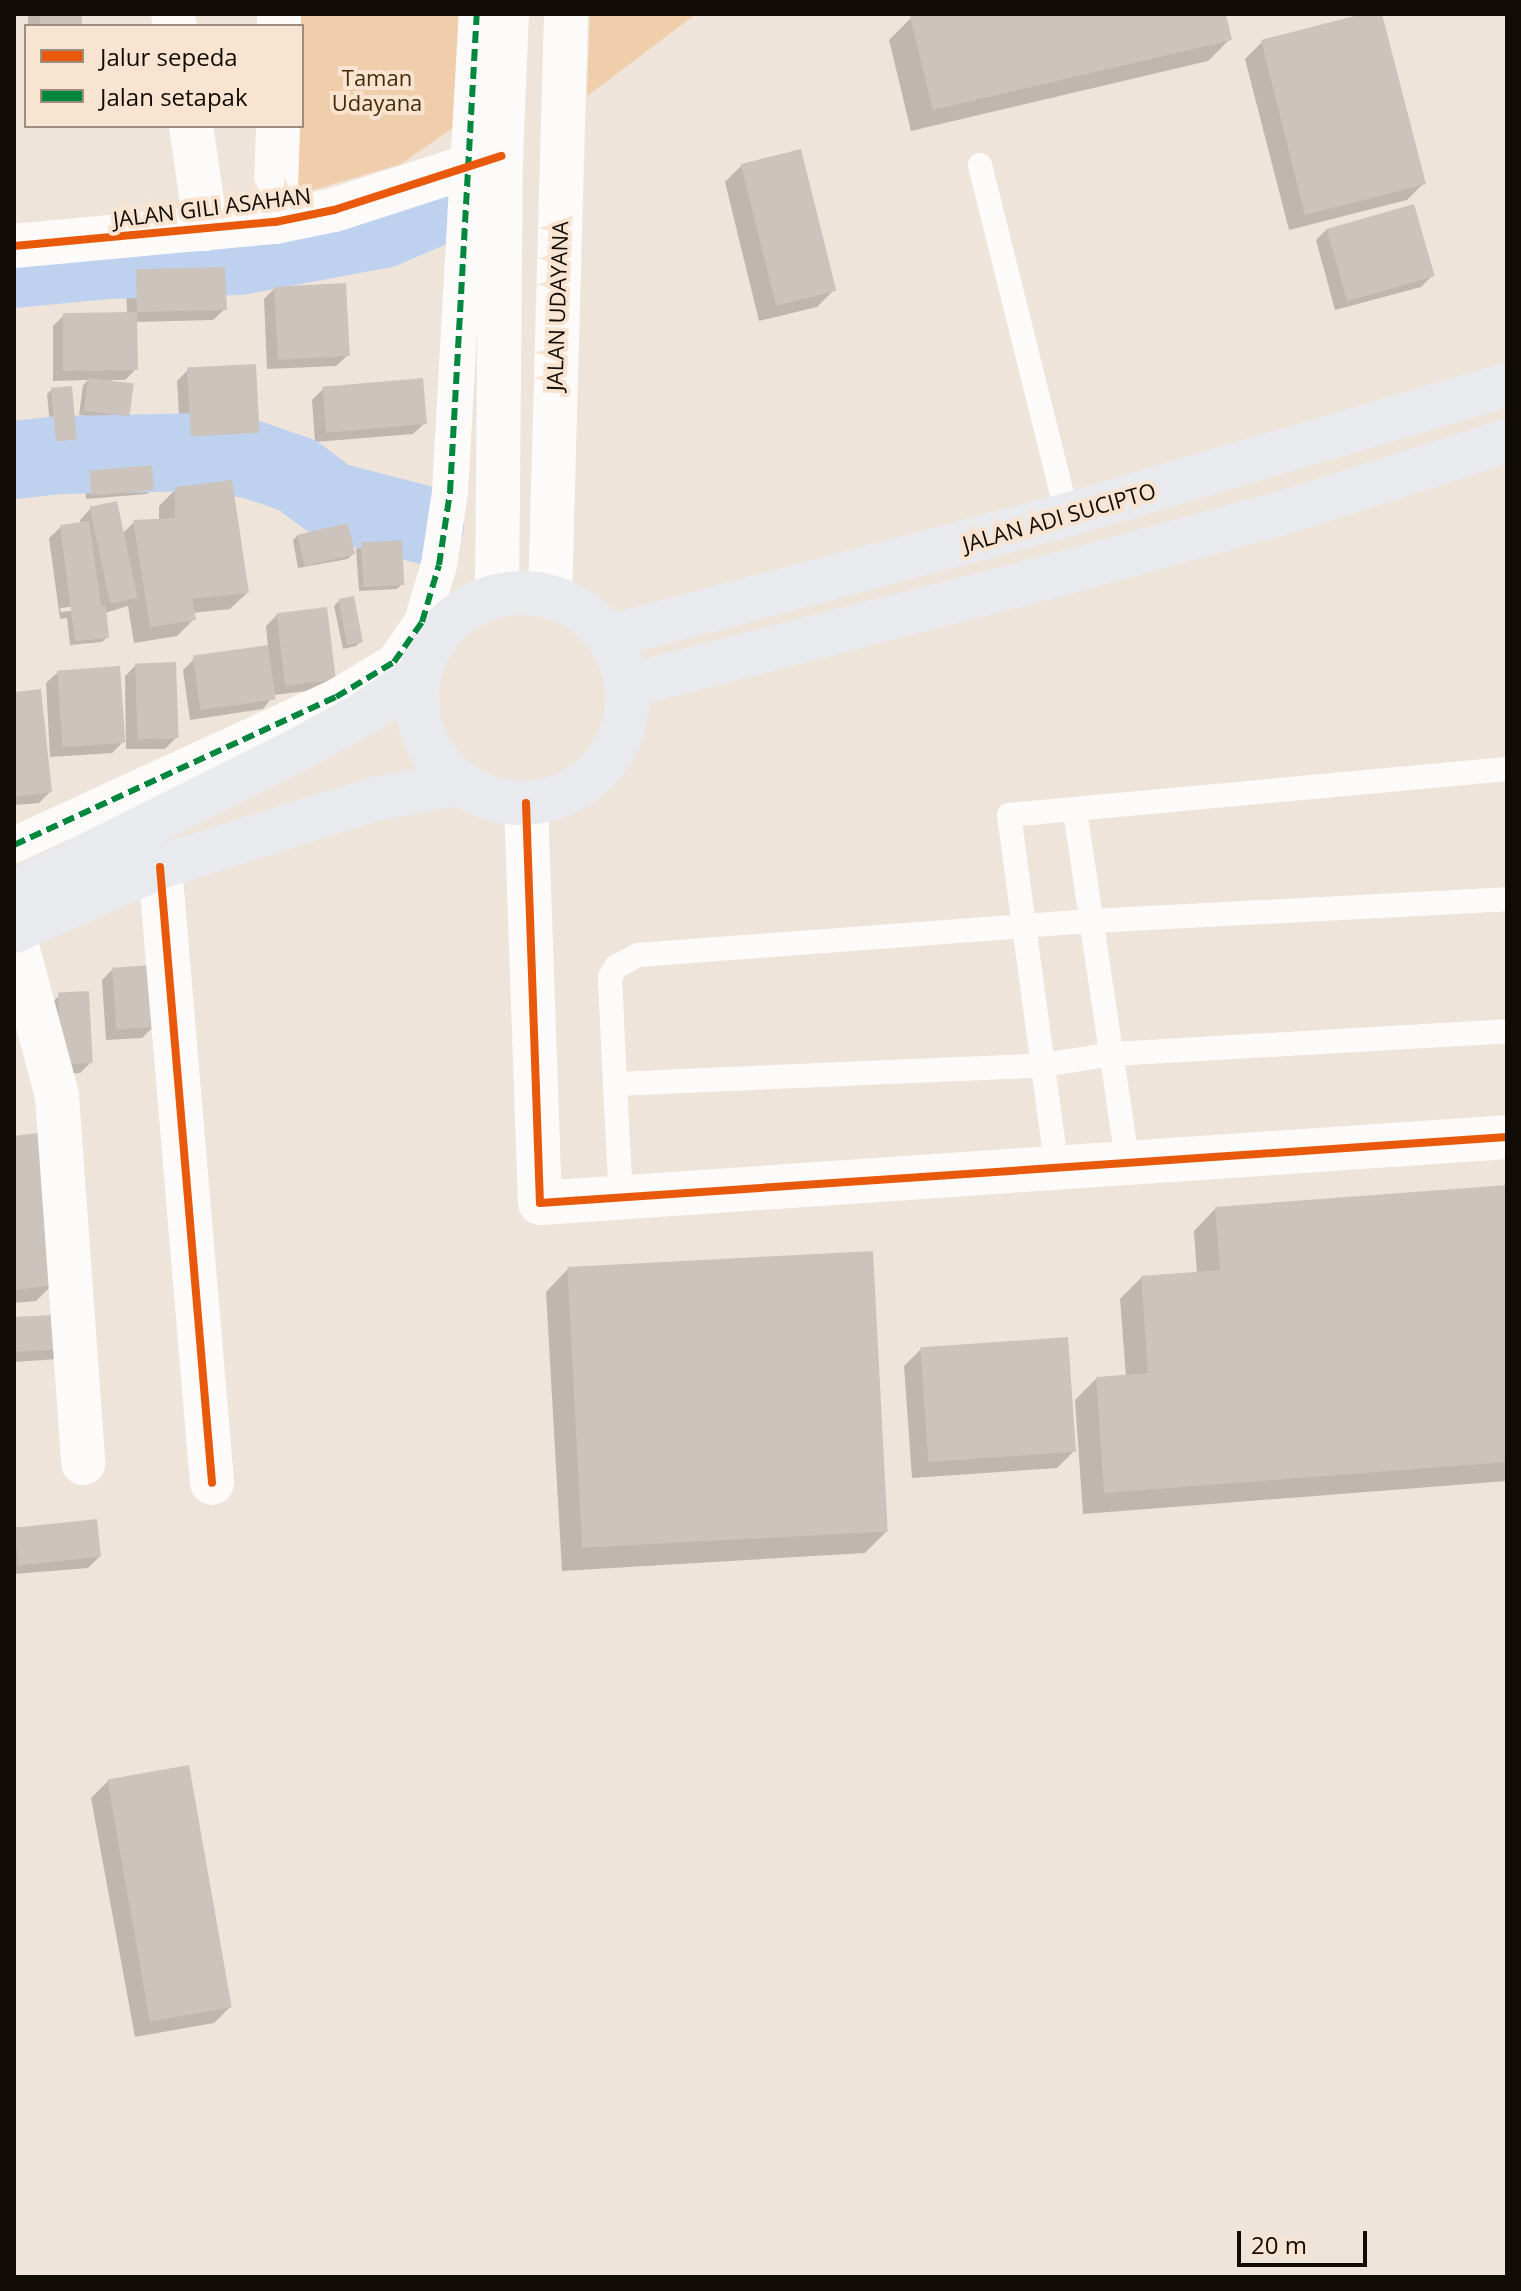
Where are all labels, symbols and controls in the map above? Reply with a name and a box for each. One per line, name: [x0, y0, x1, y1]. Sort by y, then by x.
legend: [24, 24, 304, 128]
text: Jalur sepeda: [100, 40, 238, 73]
park label: Taman Udayana: [332, 64, 422, 116]
text: Jalan setapak: [100, 80, 248, 113]
street label: JALAN GILI ASAHAN: [111, 182, 313, 232]
street label: JALAN UDAYANA: [541, 221, 573, 391]
street label: JALAN ADI SUCIPTO: [959, 477, 1159, 557]
scale bar: [1241, 2215, 1371, 2265]
text: 20 m: [1251, 2228, 1307, 2261]

